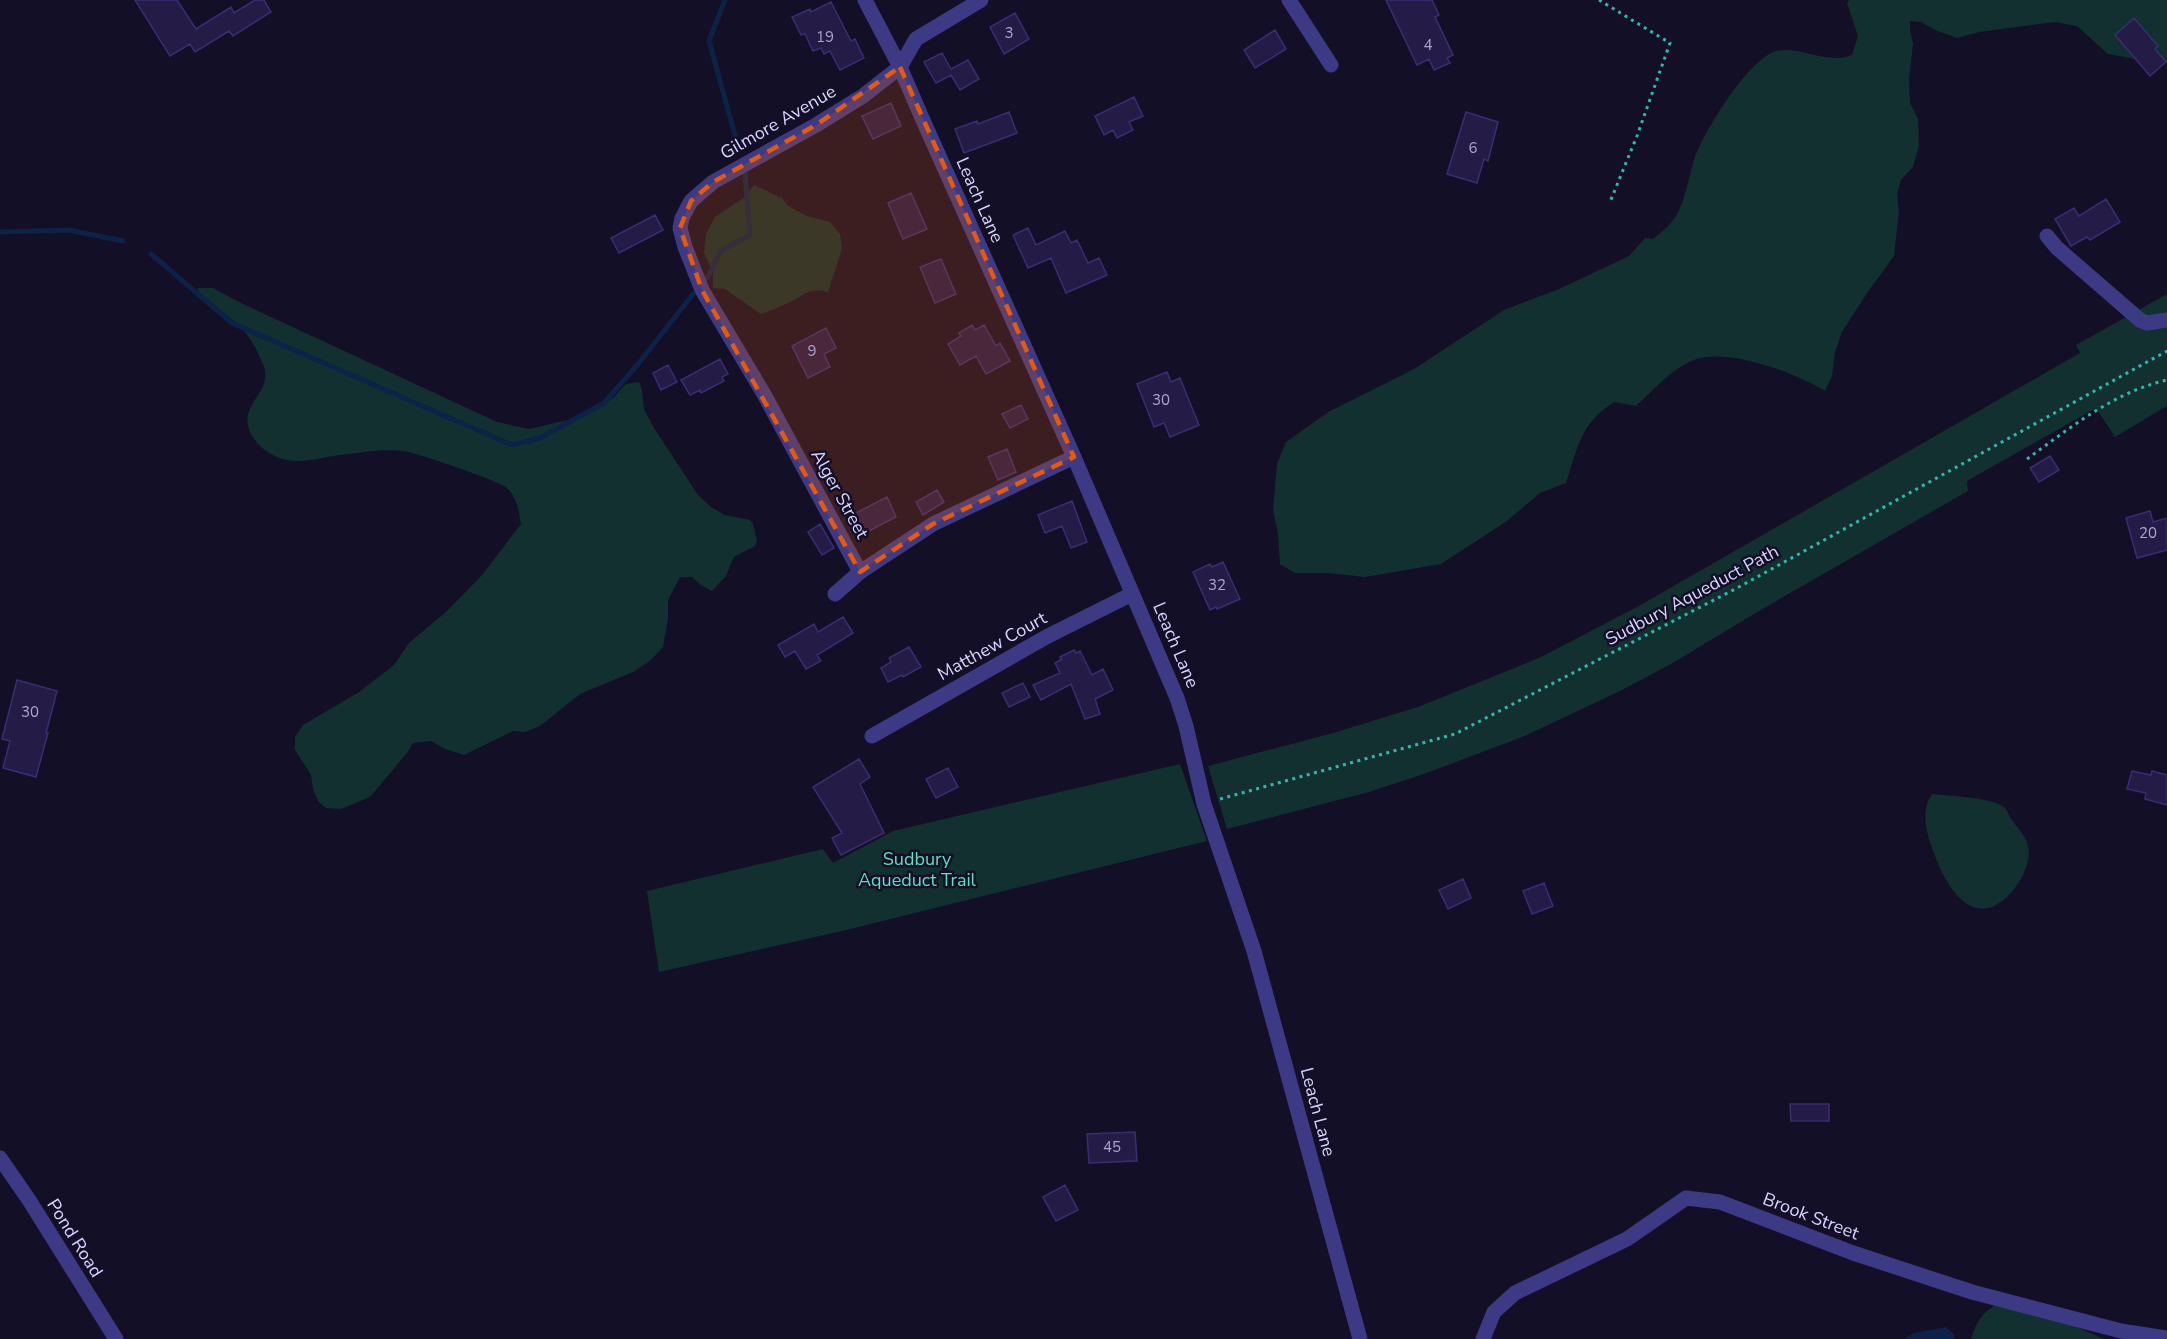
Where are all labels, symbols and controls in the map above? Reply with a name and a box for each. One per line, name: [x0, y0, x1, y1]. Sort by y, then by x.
house number: 3: [1004, 23, 1014, 43]
house number: 19: [816, 27, 834, 47]
house number: 4: [1423, 35, 1433, 55]
street label: Gilmore Avenue: [716, 79, 840, 165]
house number: 6: [1468, 138, 1478, 158]
street label: Leach Lane: [951, 154, 1009, 246]
house number: 9: [807, 341, 817, 361]
house number: 30: [1152, 390, 1170, 410]
street label: Alger Street: [806, 445, 875, 544]
house number: 20: [2139, 523, 2157, 543]
street label: Sudbury Aqueduct Path: [1601, 539, 1783, 651]
house number: 32: [1208, 575, 1226, 595]
street label: Leach Lane: [1147, 598, 1205, 692]
street label: Matthew Court: [933, 606, 1052, 686]
house number: 30: [21, 702, 39, 722]
park label: Sudbury Aqueduct Trail: [858, 847, 977, 892]
street label: Leach Lane: [1295, 1065, 1341, 1159]
house number: 45: [1103, 1137, 1121, 1157]
street label: Brook Street: [1759, 1187, 1863, 1246]
street label: Pond Road: [41, 1194, 109, 1282]

